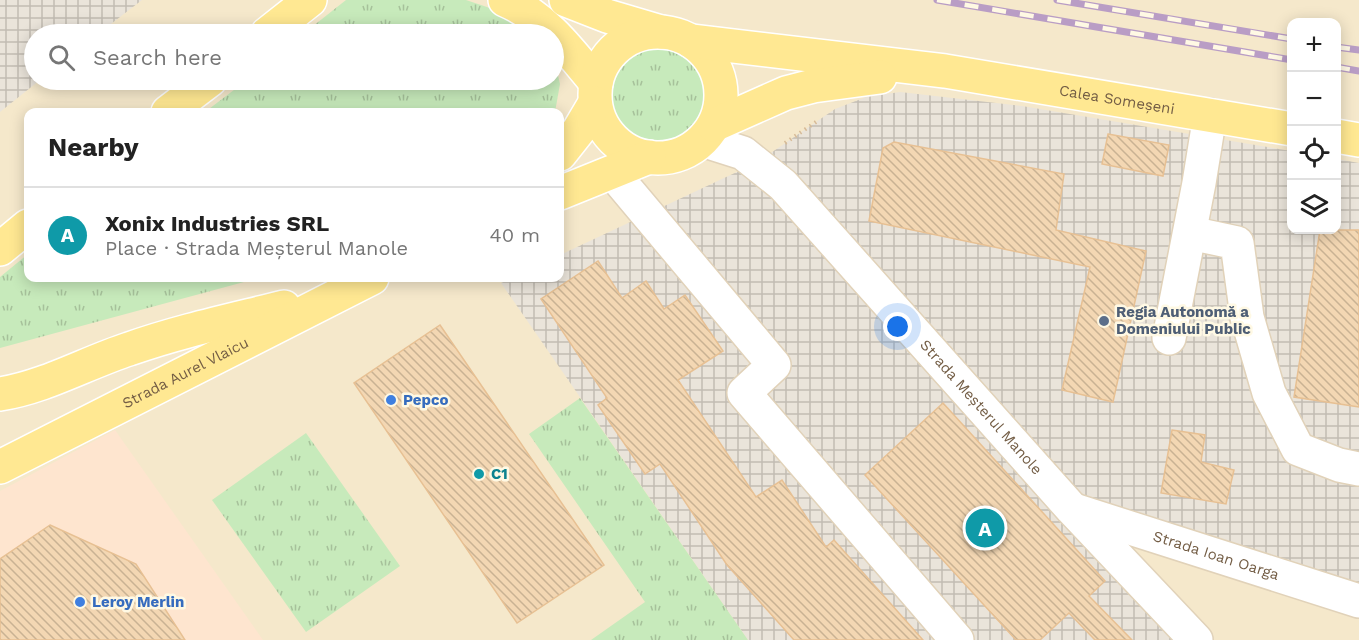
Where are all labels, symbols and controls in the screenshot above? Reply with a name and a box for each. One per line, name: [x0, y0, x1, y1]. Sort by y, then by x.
map controls: [1287, 18, 1341, 234]
button: +: [1287, 18, 1341, 72]
search box: [24, 24, 564, 90]
icon: search: [45, 41, 78, 74]
text: Search here: [93, 45, 222, 70]
button: −: [1287, 72, 1341, 126]
street label: Calea Someșeni: [1058, 81, 1176, 118]
button: locate: [1287, 126, 1341, 180]
text: Nearby: [48, 132, 139, 162]
button: layers: [1287, 180, 1341, 234]
text: Xonix Industries SRL: [105, 211, 329, 236]
text: A: [61, 223, 74, 247]
text: 40 m: [489, 223, 540, 247]
text: Place · Strada Meșterul Manole: [105, 236, 408, 260]
place label: Regia Autonomă a Domeniului Public: [1116, 303, 1251, 338]
your location: [883, 312, 912, 341]
marker: Regia Autonomă a Domeniului Public: [1097, 314, 1111, 328]
street label: Strada Aurel Vlaicu: [119, 333, 252, 412]
street label: Strada Meșterul Manole: [916, 336, 1046, 478]
place label: Pepco: [403, 391, 448, 409]
marker: Pepco: [384, 393, 398, 407]
place label: C1: [491, 465, 508, 483]
marker: C1: [472, 467, 486, 481]
pin: A: [966, 506, 1004, 550]
street label: Strada Ioan Oarga: [1151, 527, 1282, 584]
place label: Leroy Merlin: [92, 593, 184, 611]
marker: Leroy Merlin: [73, 595, 87, 609]

